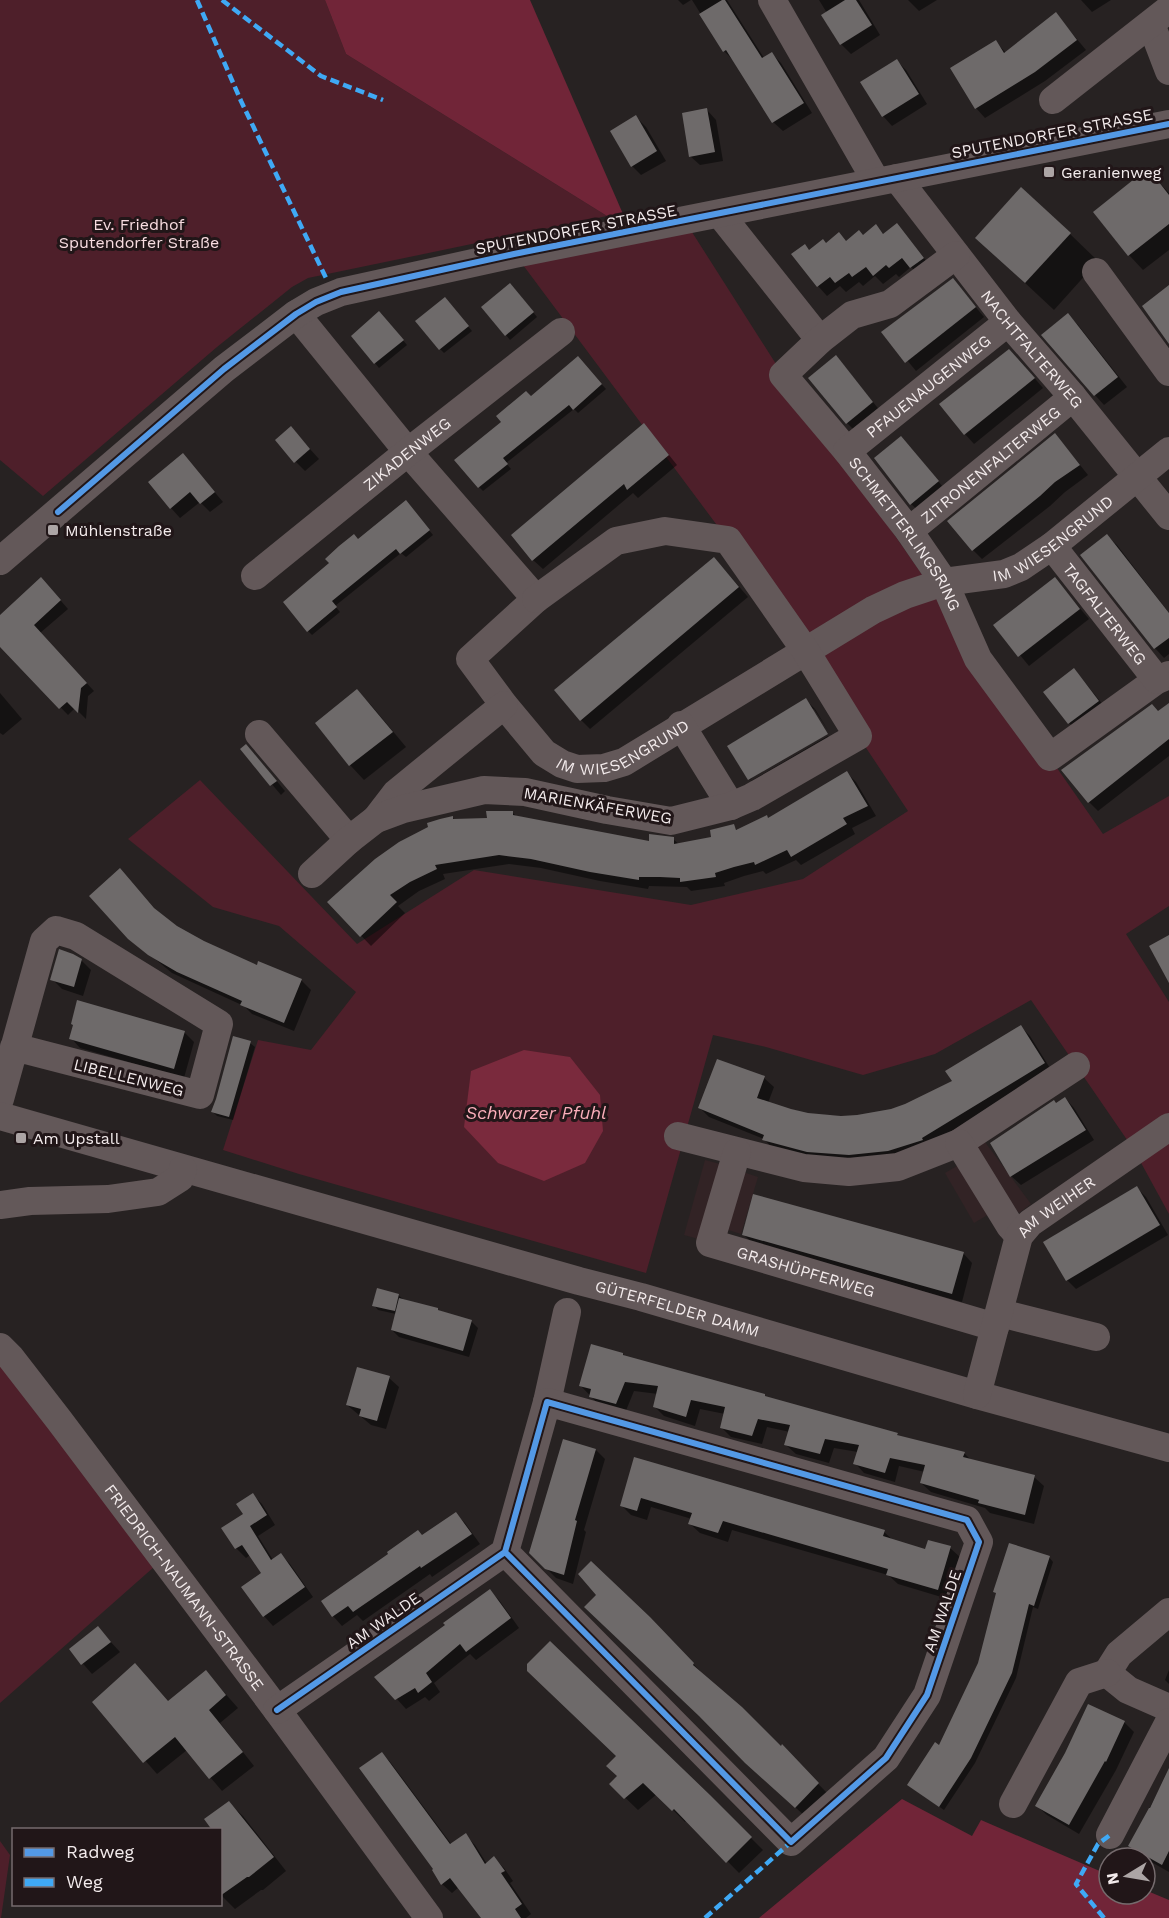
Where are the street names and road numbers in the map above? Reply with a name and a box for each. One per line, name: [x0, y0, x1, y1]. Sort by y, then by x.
street label: SPUTENDORFER STRASSE: [950, 105, 1154, 162]
street label: SPUTENDORFER STRASSE: [474, 201, 678, 258]
street label: NACHTFALTERWEG: [977, 286, 1087, 412]
street label: PFAUENAUGENWEG: [862, 331, 994, 442]
street label: ZITRONENFALTERWEG: [917, 402, 1064, 528]
street label: ZIKADENWEG: [360, 413, 454, 494]
street label: SCHMETTERLINGSRING: [845, 453, 964, 614]
street label: IM WIESENGRUND: [991, 491, 1117, 586]
street label: TAGFALTERWEG: [1059, 559, 1150, 669]
street label: IM WIESENGRUND: [552, 716, 692, 779]
street label: MARIENKÄFERWEG: [522, 783, 673, 828]
street label: LIBELLENWEG: [72, 1055, 186, 1100]
street label: AM WEIHER: [1013, 1172, 1099, 1241]
street label: GRASHÜPFERWEG: [734, 1242, 877, 1301]
street label: GÜTERFELDER DAMM: [593, 1277, 762, 1341]
street label: FRIEDRICH-NAUMANN-STRASSE: [101, 1480, 268, 1694]
street label: AM WALDE: [920, 1567, 965, 1655]
street label: AM WALDE: [343, 1588, 424, 1653]

